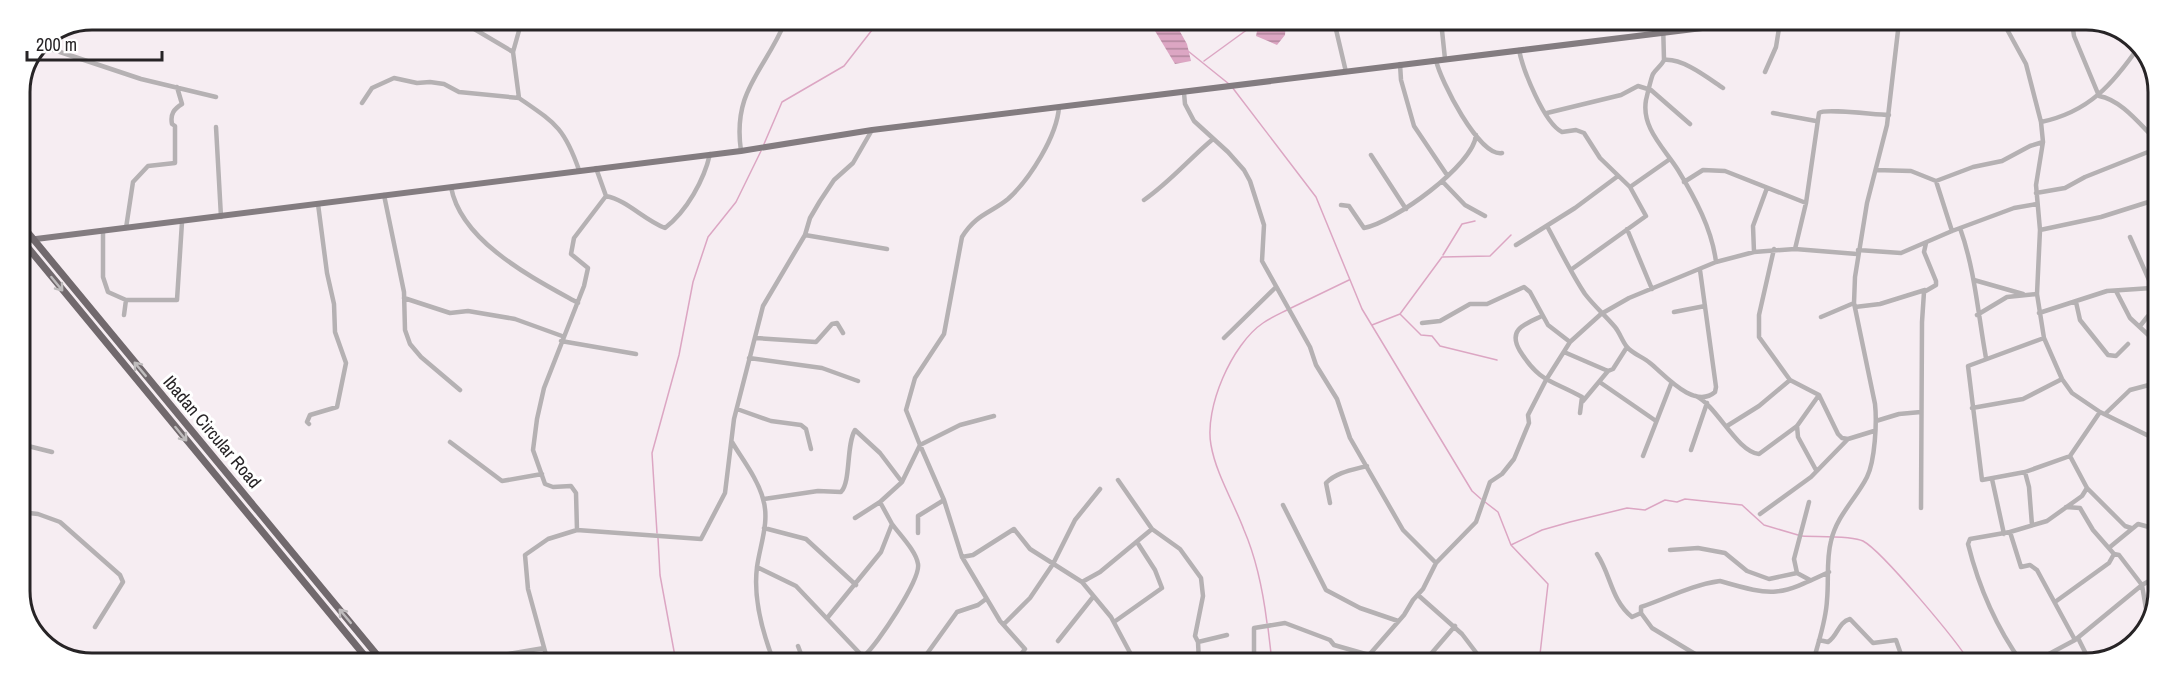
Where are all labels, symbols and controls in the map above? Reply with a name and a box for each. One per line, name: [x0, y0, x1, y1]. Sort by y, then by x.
scale bar: [27, 24, 162, 62]
text: 200 m: [36, 32, 77, 57]
one-way arrow: [50, 275, 63, 291]
one-way arrow: [134, 361, 147, 377]
street label: Ibadan Circular Road: [158, 370, 267, 493]
one-way arrow: [174, 426, 187, 442]
one-way arrow: [338, 608, 351, 624]

